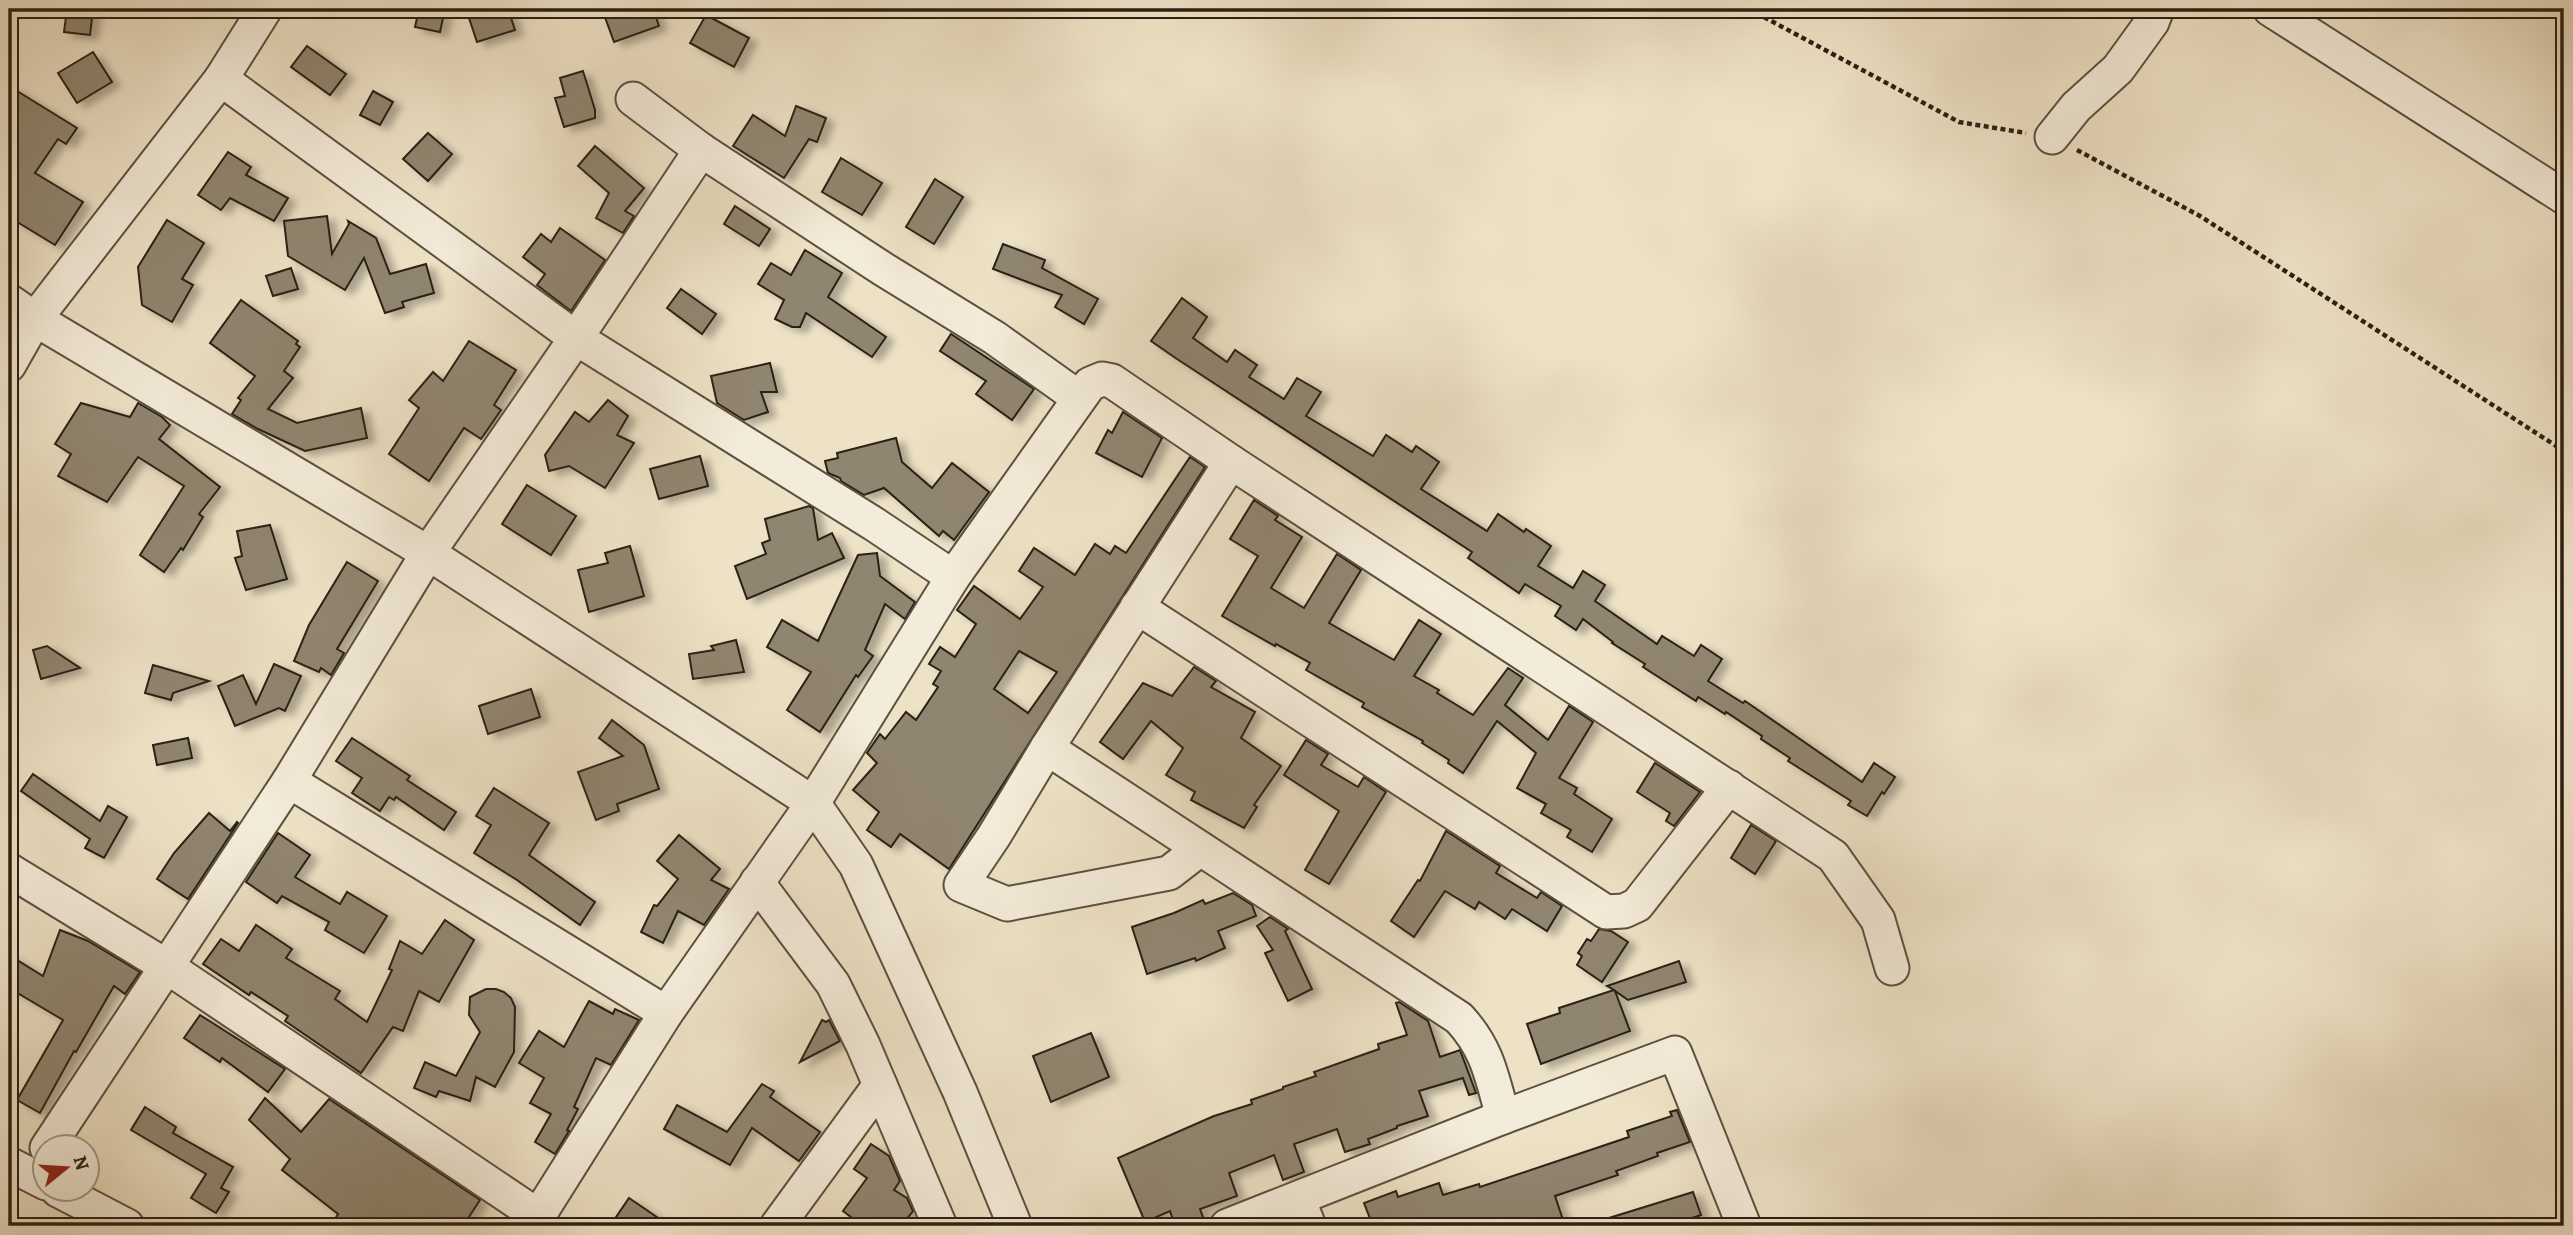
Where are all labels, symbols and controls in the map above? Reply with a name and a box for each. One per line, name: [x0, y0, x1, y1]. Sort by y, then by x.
north arrow: [32, 1134, 102, 1204]
text: N: [67, 1152, 96, 1174]

